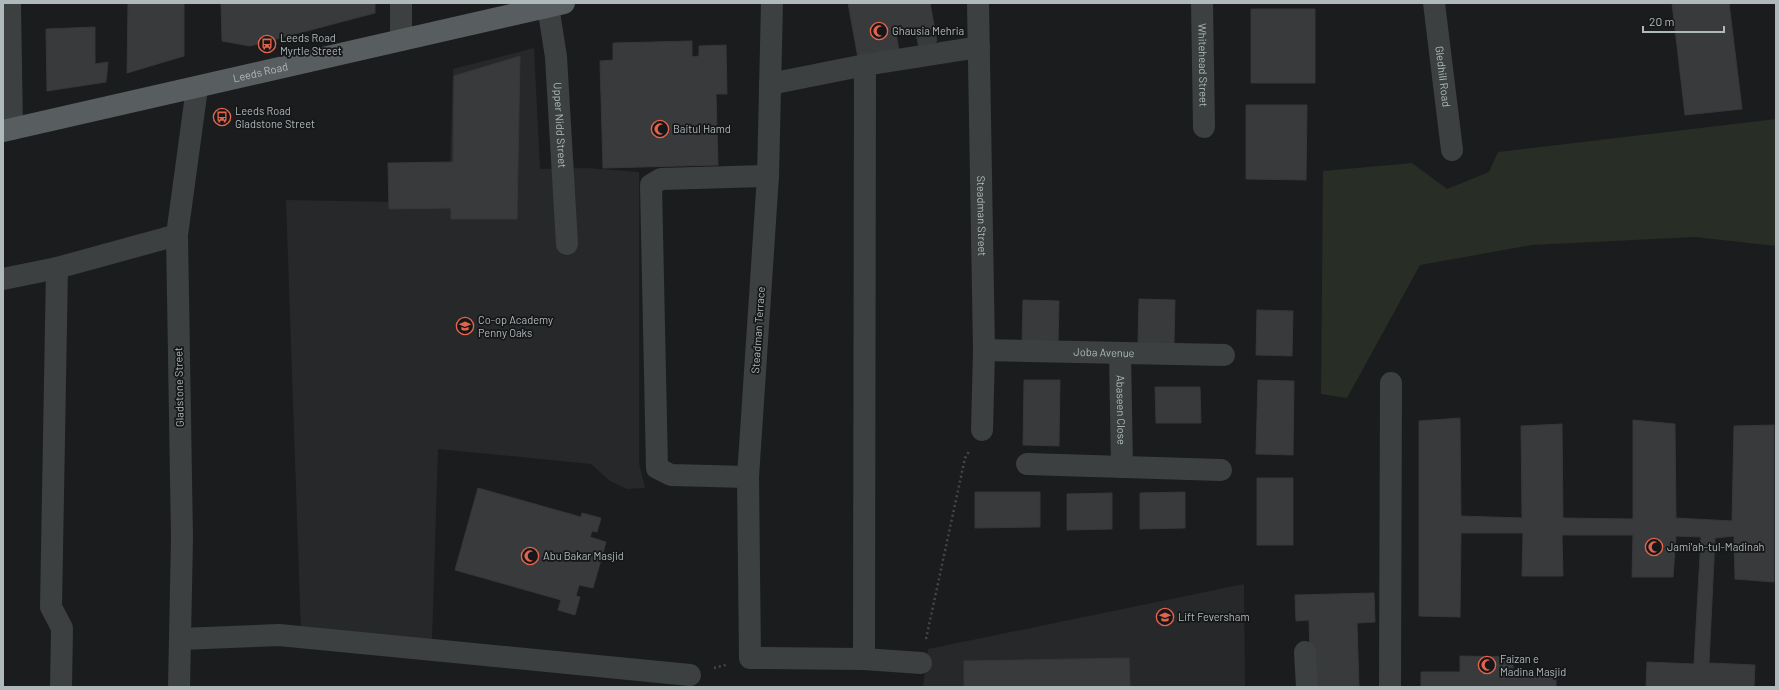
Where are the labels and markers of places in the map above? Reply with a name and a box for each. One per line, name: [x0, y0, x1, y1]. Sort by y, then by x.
mosque icon: Ghausia Mehria: [869, 21, 889, 41]
place label: Ghausia Mehria: [892, 24, 964, 37]
place label: Leeds Road Myrtle Street: [280, 31, 342, 57]
bus stop icon: Leeds Road Myrtle Street: [257, 34, 277, 54]
place label: Leeds Road Gladstone Street: [235, 104, 315, 130]
bus stop icon: Leeds Road Gladstone Street: [212, 107, 232, 127]
mosque icon: Baitul Hamd: [650, 119, 670, 139]
place label: Baitul Hamd: [673, 122, 731, 135]
place label: Co-op Academy Penny Oaks: [478, 313, 553, 339]
school or university icon: Co-op Academy Penny Oaks: [455, 316, 475, 336]
mosque icon: Jami'ah-tul-Madinah: [1644, 537, 1664, 557]
place label: Jami'ah-tul-Madinah: [1667, 540, 1765, 553]
mosque icon: Abu Bakar Masjid: [520, 546, 540, 566]
place label: Abu Bakar Masjid: [543, 549, 624, 562]
school or university icon: Lift Feversham: [1155, 607, 1175, 627]
place label: Lift Feversham: [1178, 610, 1250, 623]
place label: Faizan e Madina Masjid: [1500, 652, 1566, 678]
mosque icon: Faizan e Madina Masjid: [1477, 655, 1497, 675]

